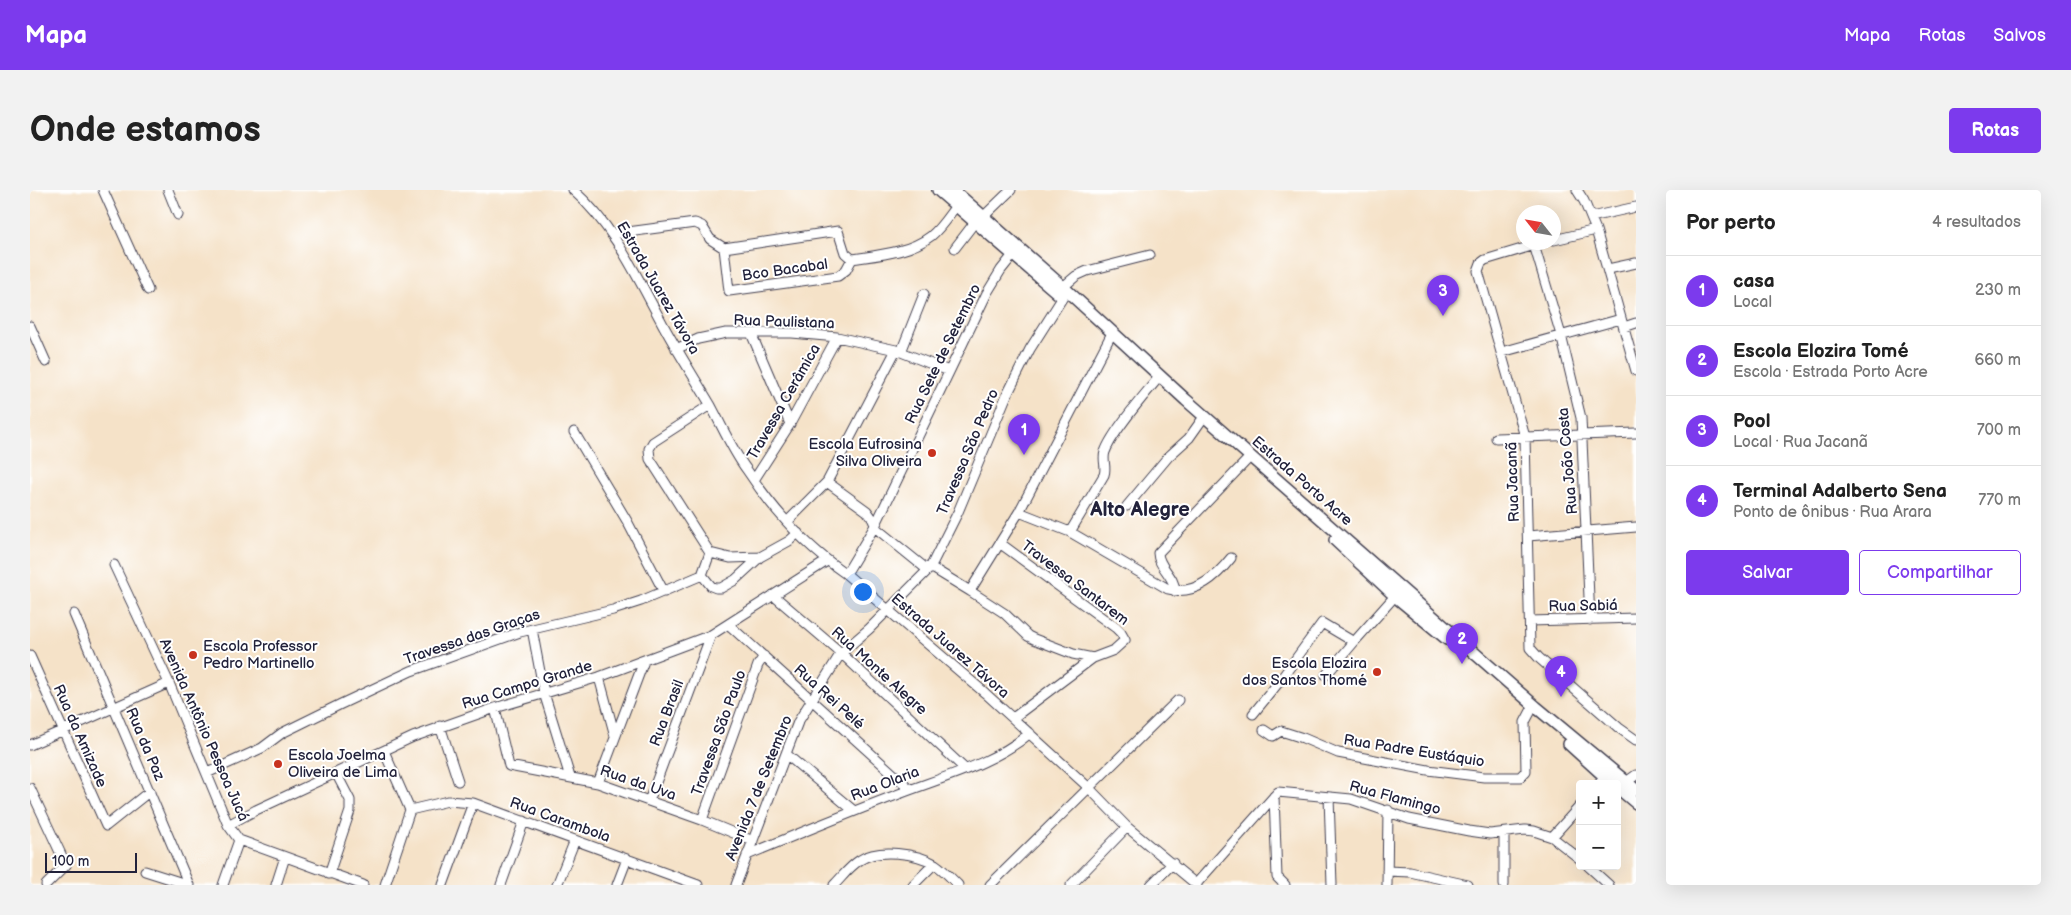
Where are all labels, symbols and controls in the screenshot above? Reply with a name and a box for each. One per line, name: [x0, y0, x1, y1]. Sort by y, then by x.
text: Mapa: [25, 21, 87, 50]
text: Mapa: [1844, 25, 1890, 46]
text: Rotas: [1918, 25, 1965, 46]
text: Salvos: [1993, 25, 2046, 46]
button: Rotas: [1949, 108, 2041, 153]
text: Onde estamos: [30, 109, 261, 152]
north arrow: [1516, 205, 1561, 250]
text: Por perto: [1686, 210, 1776, 235]
text: 4 resultados: [1932, 213, 2021, 232]
street label: Estrada Juarez Távora: [612, 218, 704, 358]
street label: Bco Bacabal: [741, 255, 829, 285]
text: casa: [1733, 270, 1775, 293]
pin: 3: [1427, 275, 1459, 316]
street label: Rua Sete de Setembro: [901, 281, 985, 427]
text: 1: [1699, 281, 1705, 300]
text: 230 m: [1975, 281, 2021, 300]
text: Local: [1733, 293, 1772, 312]
street label: Rua Paulistana: [733, 311, 835, 333]
text: Escola Elozira Tomé: [1733, 340, 1909, 363]
street label: Travessa Cerâmica: [743, 341, 825, 463]
text: 2: [1697, 351, 1707, 370]
text: 660 m: [1974, 351, 2021, 370]
text: Escola · Estrada Porto Acre: [1733, 363, 1928, 382]
street label: Travessa São Pedro: [933, 386, 1003, 518]
street label: Rua João Costa: [1554, 407, 1582, 515]
text: Pool: [1733, 410, 1770, 433]
pin: 1: [1008, 414, 1040, 455]
text: 3: [1697, 421, 1707, 440]
text: 700 m: [1977, 421, 2021, 440]
street label: Estrada Porto Acre: [1248, 432, 1356, 530]
text: Local · Rua Jacanã: [1733, 433, 1868, 452]
place label: Escola Eufrosina Silva Oliveira: [808, 435, 922, 471]
street label: Rua Jacanã: [1502, 442, 1524, 522]
marker: Escola Eufrosina Silva Oliveira: [926, 447, 938, 459]
text: Terminal Adalberto Sena: [1733, 480, 1947, 503]
text: 4: [1697, 491, 1707, 510]
text: 770 m: [1978, 491, 2021, 510]
district label: Alto Alegre: [1089, 498, 1190, 522]
text: Ponto de ônibus · Rua Arara: [1733, 503, 1932, 522]
street label: Travessa Santarem: [1017, 536, 1133, 630]
button: Salvar: [1686, 550, 1849, 595]
button: Compartilhar: [1859, 550, 2021, 595]
your location: [850, 579, 876, 605]
street label: Estrada Juarez Távora: [887, 589, 1013, 703]
street label: Rua Sabiá: [1548, 596, 1618, 616]
street label: Travessa das Graças: [402, 605, 543, 669]
street label: Rua Monte Alegre: [827, 623, 931, 719]
pin: 2: [1446, 623, 1478, 664]
street label: Avenida Antônio Pessoa Jucá: [155, 636, 253, 824]
place label: Escola Professor Pedro Martinello: [203, 637, 318, 673]
marker: Escola Professor Pedro Martinello: [187, 649, 199, 661]
place label: Escola Elozira dos Santos Thomé: [1242, 654, 1367, 690]
street label: Rua Campo Grande: [460, 656, 595, 714]
pin: 4: [1545, 656, 1577, 697]
street label: Rua Rei Pelé: [790, 660, 868, 734]
marker: Escola Elozira dos Santos Thomé: [1371, 666, 1383, 678]
street label: Travessa São Paulo: [687, 667, 751, 799]
street label: Rua Brasil: [646, 677, 688, 749]
street label: Rua da Amizade: [49, 682, 111, 791]
street label: Rua da Paz: [121, 705, 169, 784]
street label: Avenida 7 de Setembro: [721, 713, 797, 863]
street label: Rua Padre Eustáquio: [1342, 730, 1486, 772]
place label: Escola Joelma Oliveira de Lima: [288, 746, 397, 782]
marker: Escola Joelma Oliveira de Lima: [272, 758, 284, 770]
street label: Rua da Uva: [597, 761, 679, 805]
street label: Rua Olaria: [848, 762, 922, 806]
street label: Rua Flamingo: [1347, 777, 1443, 819]
map controls: [1576, 780, 1621, 870]
button: +: [1576, 780, 1621, 825]
street label: Rua Carambola: [507, 793, 613, 847]
button: −: [1576, 825, 1621, 870]
scale bar: [45, 850, 138, 873]
text: 100 m: [52, 853, 89, 870]

